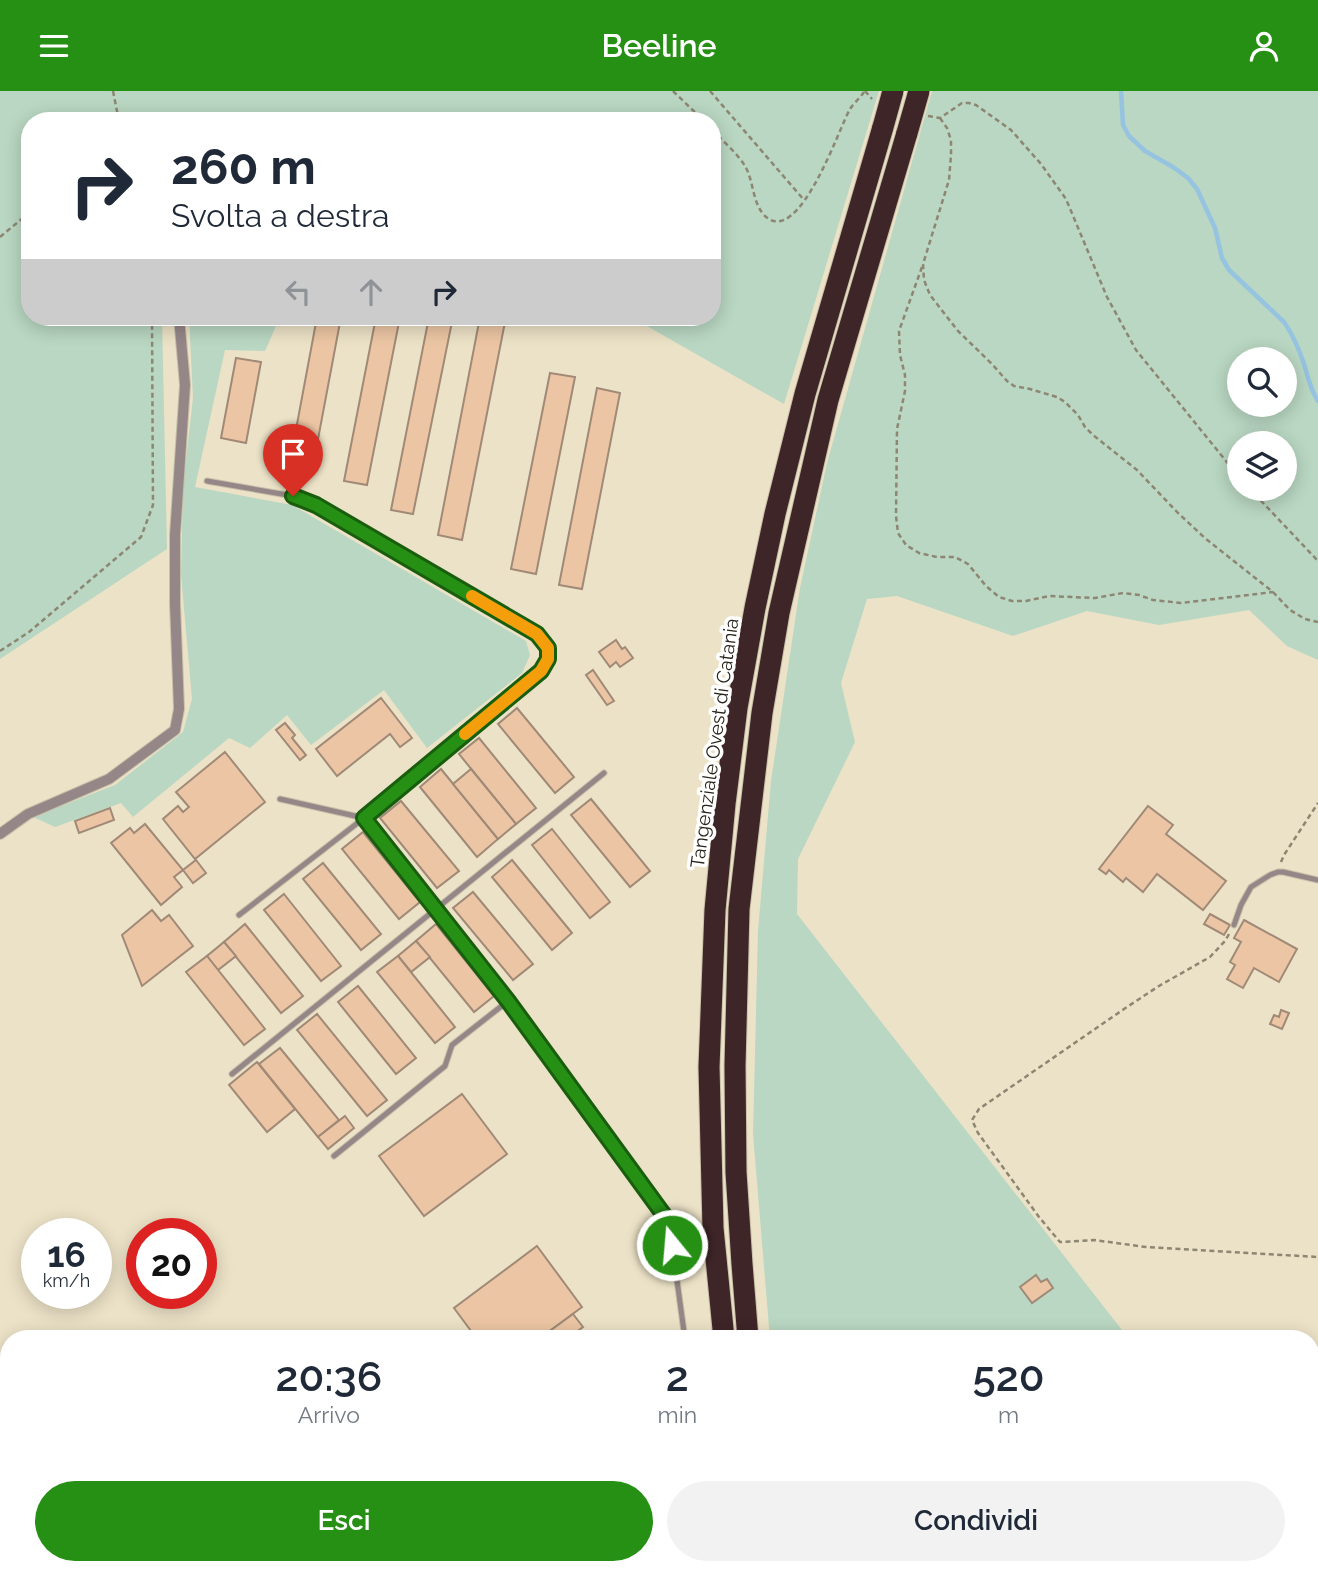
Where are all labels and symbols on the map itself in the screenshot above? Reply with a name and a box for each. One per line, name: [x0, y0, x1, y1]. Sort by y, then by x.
pin: [263, 424, 323, 496]
street label: Tangenziale Ovest di Catania: [686, 617, 742, 869]
position arrow: [635, 1208, 709, 1282]
speed limit sign: 20: [126, 1218, 217, 1309]

